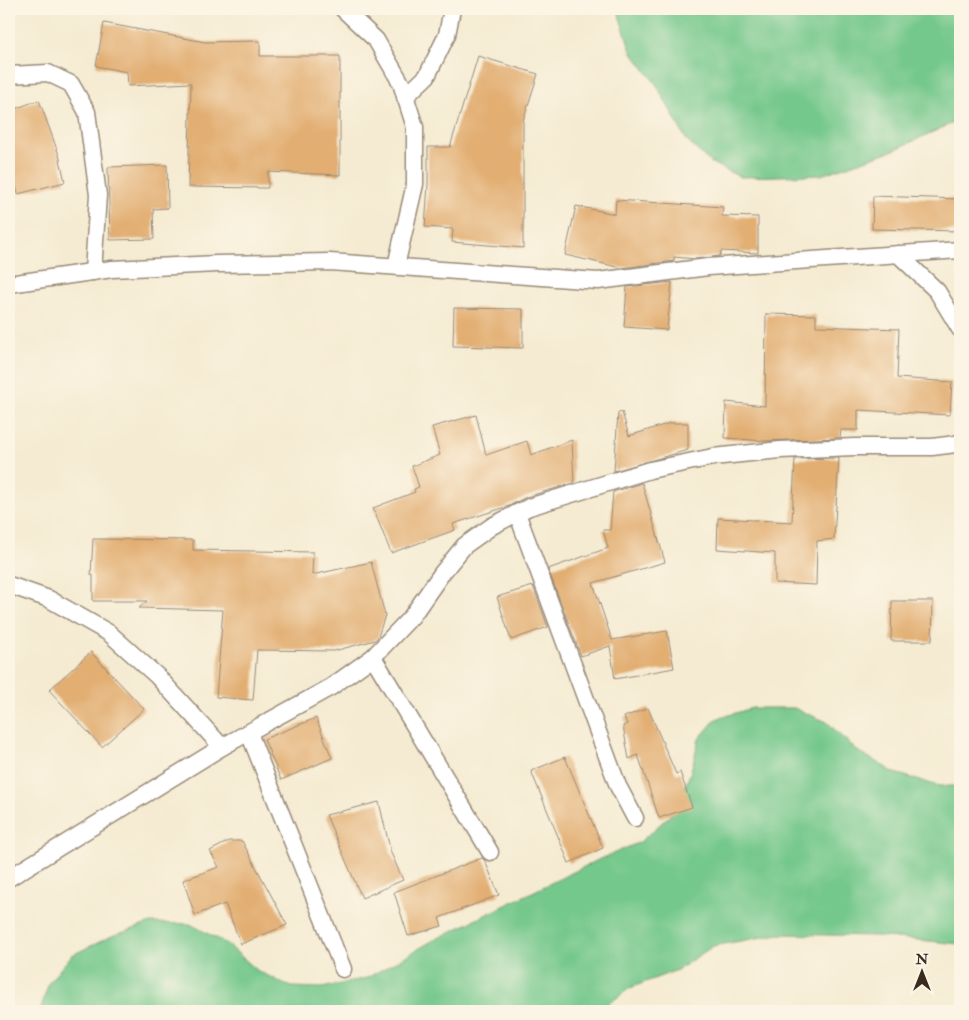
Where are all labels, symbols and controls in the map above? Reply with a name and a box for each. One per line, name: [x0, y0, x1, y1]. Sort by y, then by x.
north arrow: [896, 948, 946, 998]
text: N: [915, 951, 929, 968]

